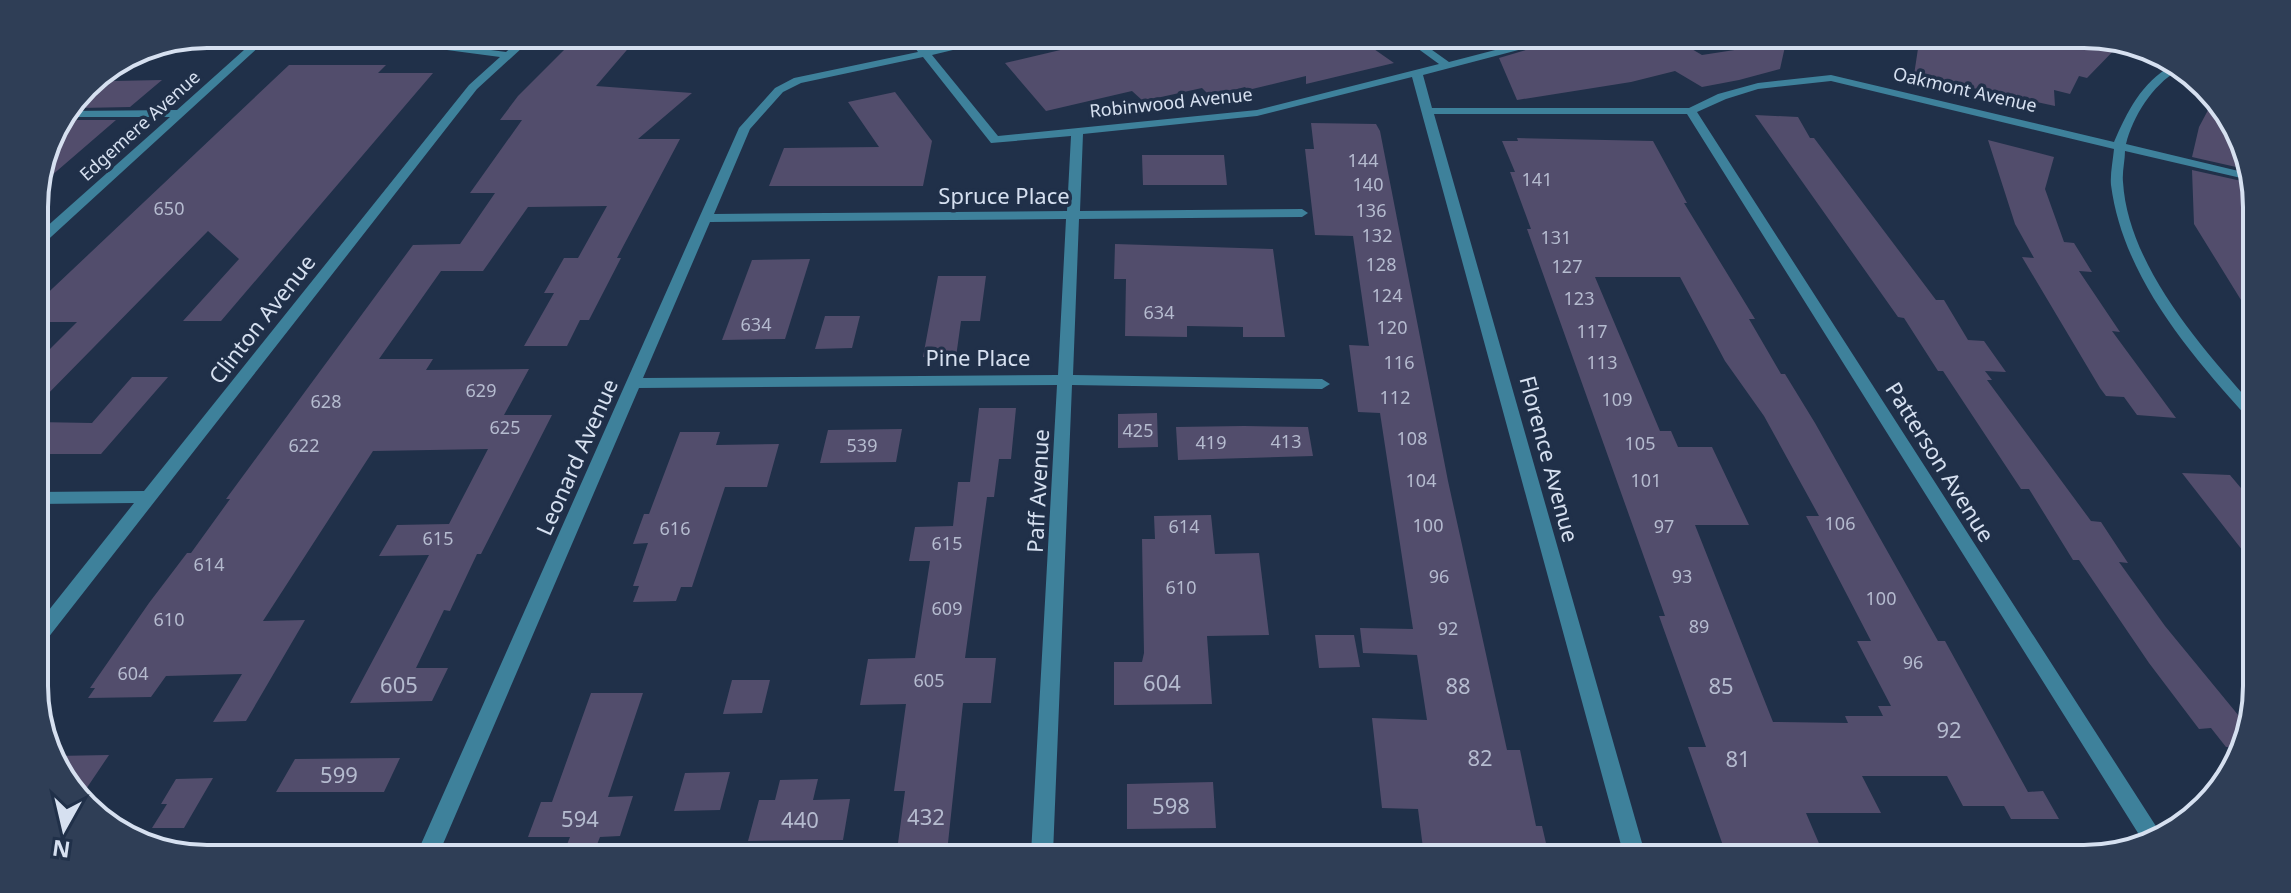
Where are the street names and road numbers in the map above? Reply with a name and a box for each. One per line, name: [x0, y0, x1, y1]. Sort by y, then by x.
street label: Oakmont Avenue: [1891, 61, 2040, 117]
street label: Edgemere Avenue: [74, 65, 205, 186]
street label: Robinwood Avenue: [1088, 82, 1254, 123]
street label: Spruce Place: [938, 180, 1070, 210]
street label: Clinton Avenue: [201, 247, 321, 389]
street label: Pine Place: [925, 342, 1031, 372]
street label: Florence Avenue: [1513, 372, 1587, 545]
street label: Leonard Avenue: [528, 374, 624, 540]
street label: Patterson Avenue: [1880, 376, 2002, 547]
street label: Paff Avenue: [1019, 428, 1055, 554]

